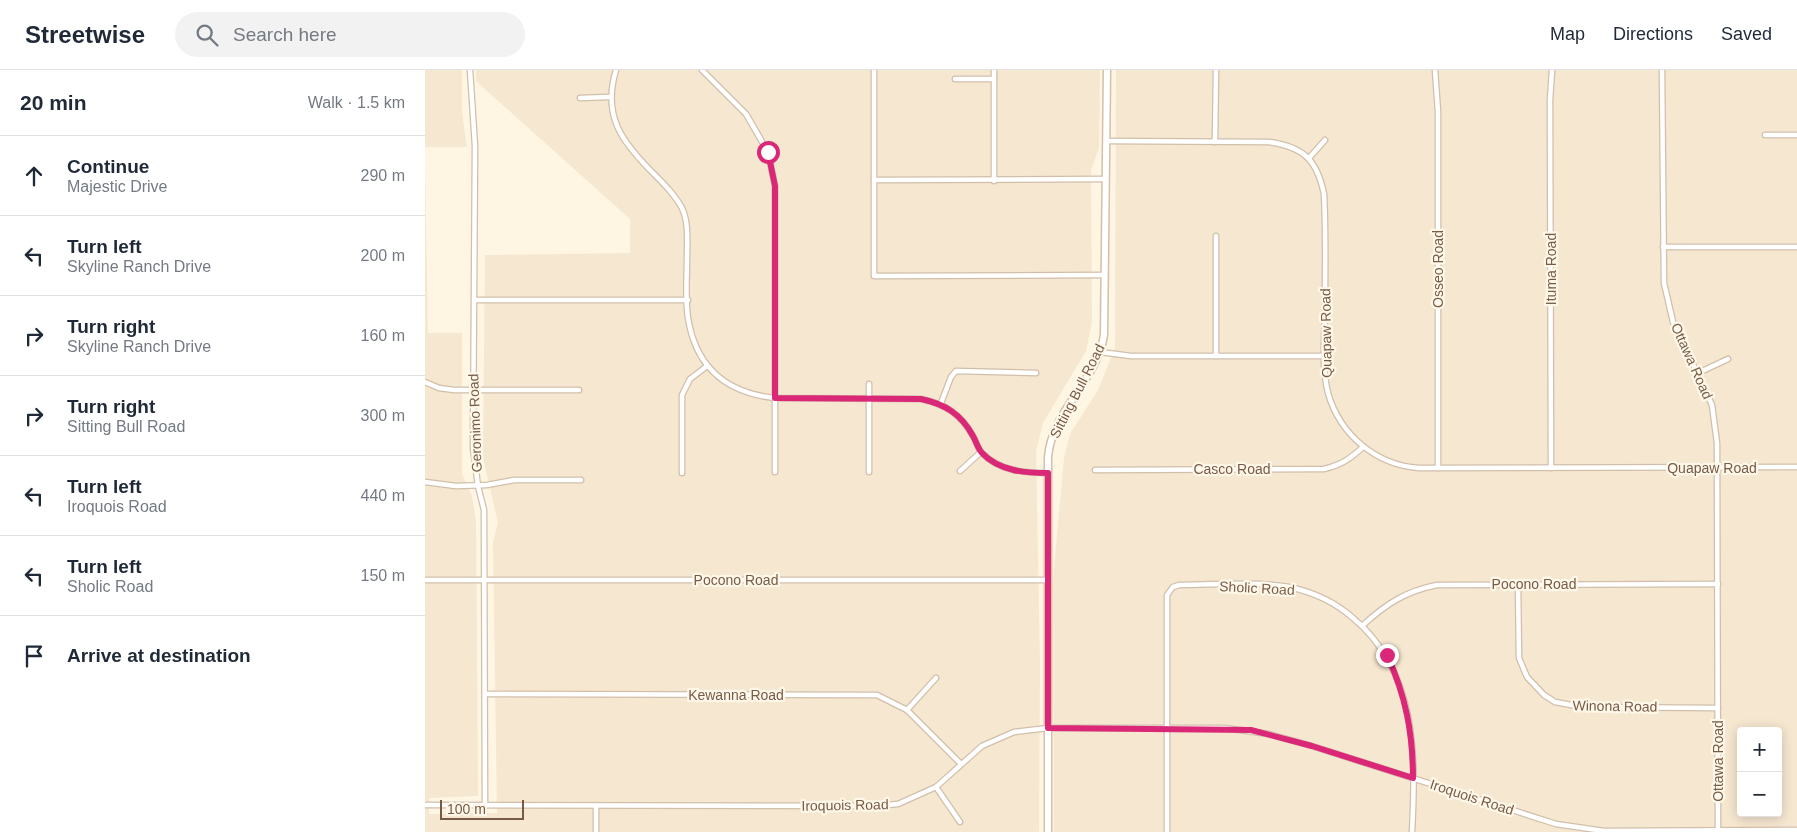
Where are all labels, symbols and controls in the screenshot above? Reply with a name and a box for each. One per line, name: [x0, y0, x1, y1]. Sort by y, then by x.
search box: [175, 12, 525, 57]
text: Streetwise: [25, 21, 145, 48]
icon: search: [193, 21, 221, 49]
text: Search here: [233, 24, 337, 45]
text: Map: [1550, 24, 1585, 44]
text: Directions: [1613, 24, 1693, 44]
text: Saved: [1721, 24, 1772, 44]
text: 20 min: [20, 91, 87, 114]
text: Walk · 1.5 km: [308, 94, 405, 111]
route start: [757, 141, 780, 164]
text: Continue: [67, 156, 149, 177]
icon: ahead: [20, 162, 48, 190]
text: 290 m: [361, 167, 405, 184]
text: Majestic Drive: [67, 178, 167, 195]
street label: Osseo Road: [1430, 230, 1446, 308]
street label: Ituma Road: [1543, 233, 1559, 305]
text: Turn left: [67, 236, 142, 257]
icon: left: [20, 242, 48, 270]
text: 200 m: [361, 247, 405, 264]
text: Skyline Ranch Drive: [67, 258, 211, 275]
street label: Quapaw Road: [1317, 288, 1335, 378]
text: Turn right: [67, 316, 155, 337]
street label: Ottawa Road: [1668, 320, 1716, 402]
icon: right: [20, 322, 48, 350]
text: 160 m: [361, 327, 405, 344]
text: Skyline Ranch Drive: [67, 338, 211, 355]
street label: Sitting Bull Road: [1046, 341, 1108, 441]
street label: Geronimo Road: [465, 373, 485, 473]
text: Turn right: [67, 396, 155, 417]
icon: right: [20, 402, 48, 430]
text: 300 m: [361, 407, 405, 424]
text: Sitting Bull Road: [67, 418, 185, 435]
street label: Quapaw Road: [1667, 460, 1757, 476]
street label: Casco Road: [1193, 461, 1271, 477]
text: Turn left: [67, 476, 142, 497]
icon: left: [20, 482, 48, 510]
text: 440 m: [361, 487, 405, 504]
text: Iroquois Road: [67, 498, 167, 515]
text: Turn left: [67, 556, 142, 577]
icon: left: [20, 562, 48, 590]
text: 150 m: [361, 567, 405, 584]
street label: Pocono Road: [694, 572, 778, 588]
street label: Pocono Road: [1492, 576, 1576, 592]
text: Sholic Road: [67, 578, 153, 595]
street label: Sholic Road: [1219, 578, 1295, 598]
icon: arrive: [20, 642, 48, 670]
route end: [1376, 644, 1399, 667]
text: Arrive at destination: [67, 645, 251, 666]
street label: Kewanna Road: [688, 687, 784, 703]
street label: Winona Road: [1572, 697, 1658, 715]
street label: Ottawa Road: [1710, 720, 1726, 802]
map controls: [1737, 727, 1782, 817]
button: +: [1737, 727, 1782, 772]
button: −: [1737, 772, 1782, 817]
street label: Iroquois Road: [1428, 776, 1516, 818]
street label: Iroquois Road: [801, 796, 889, 814]
scale bar: [440, 797, 524, 820]
text: 100 m: [447, 801, 486, 817]

